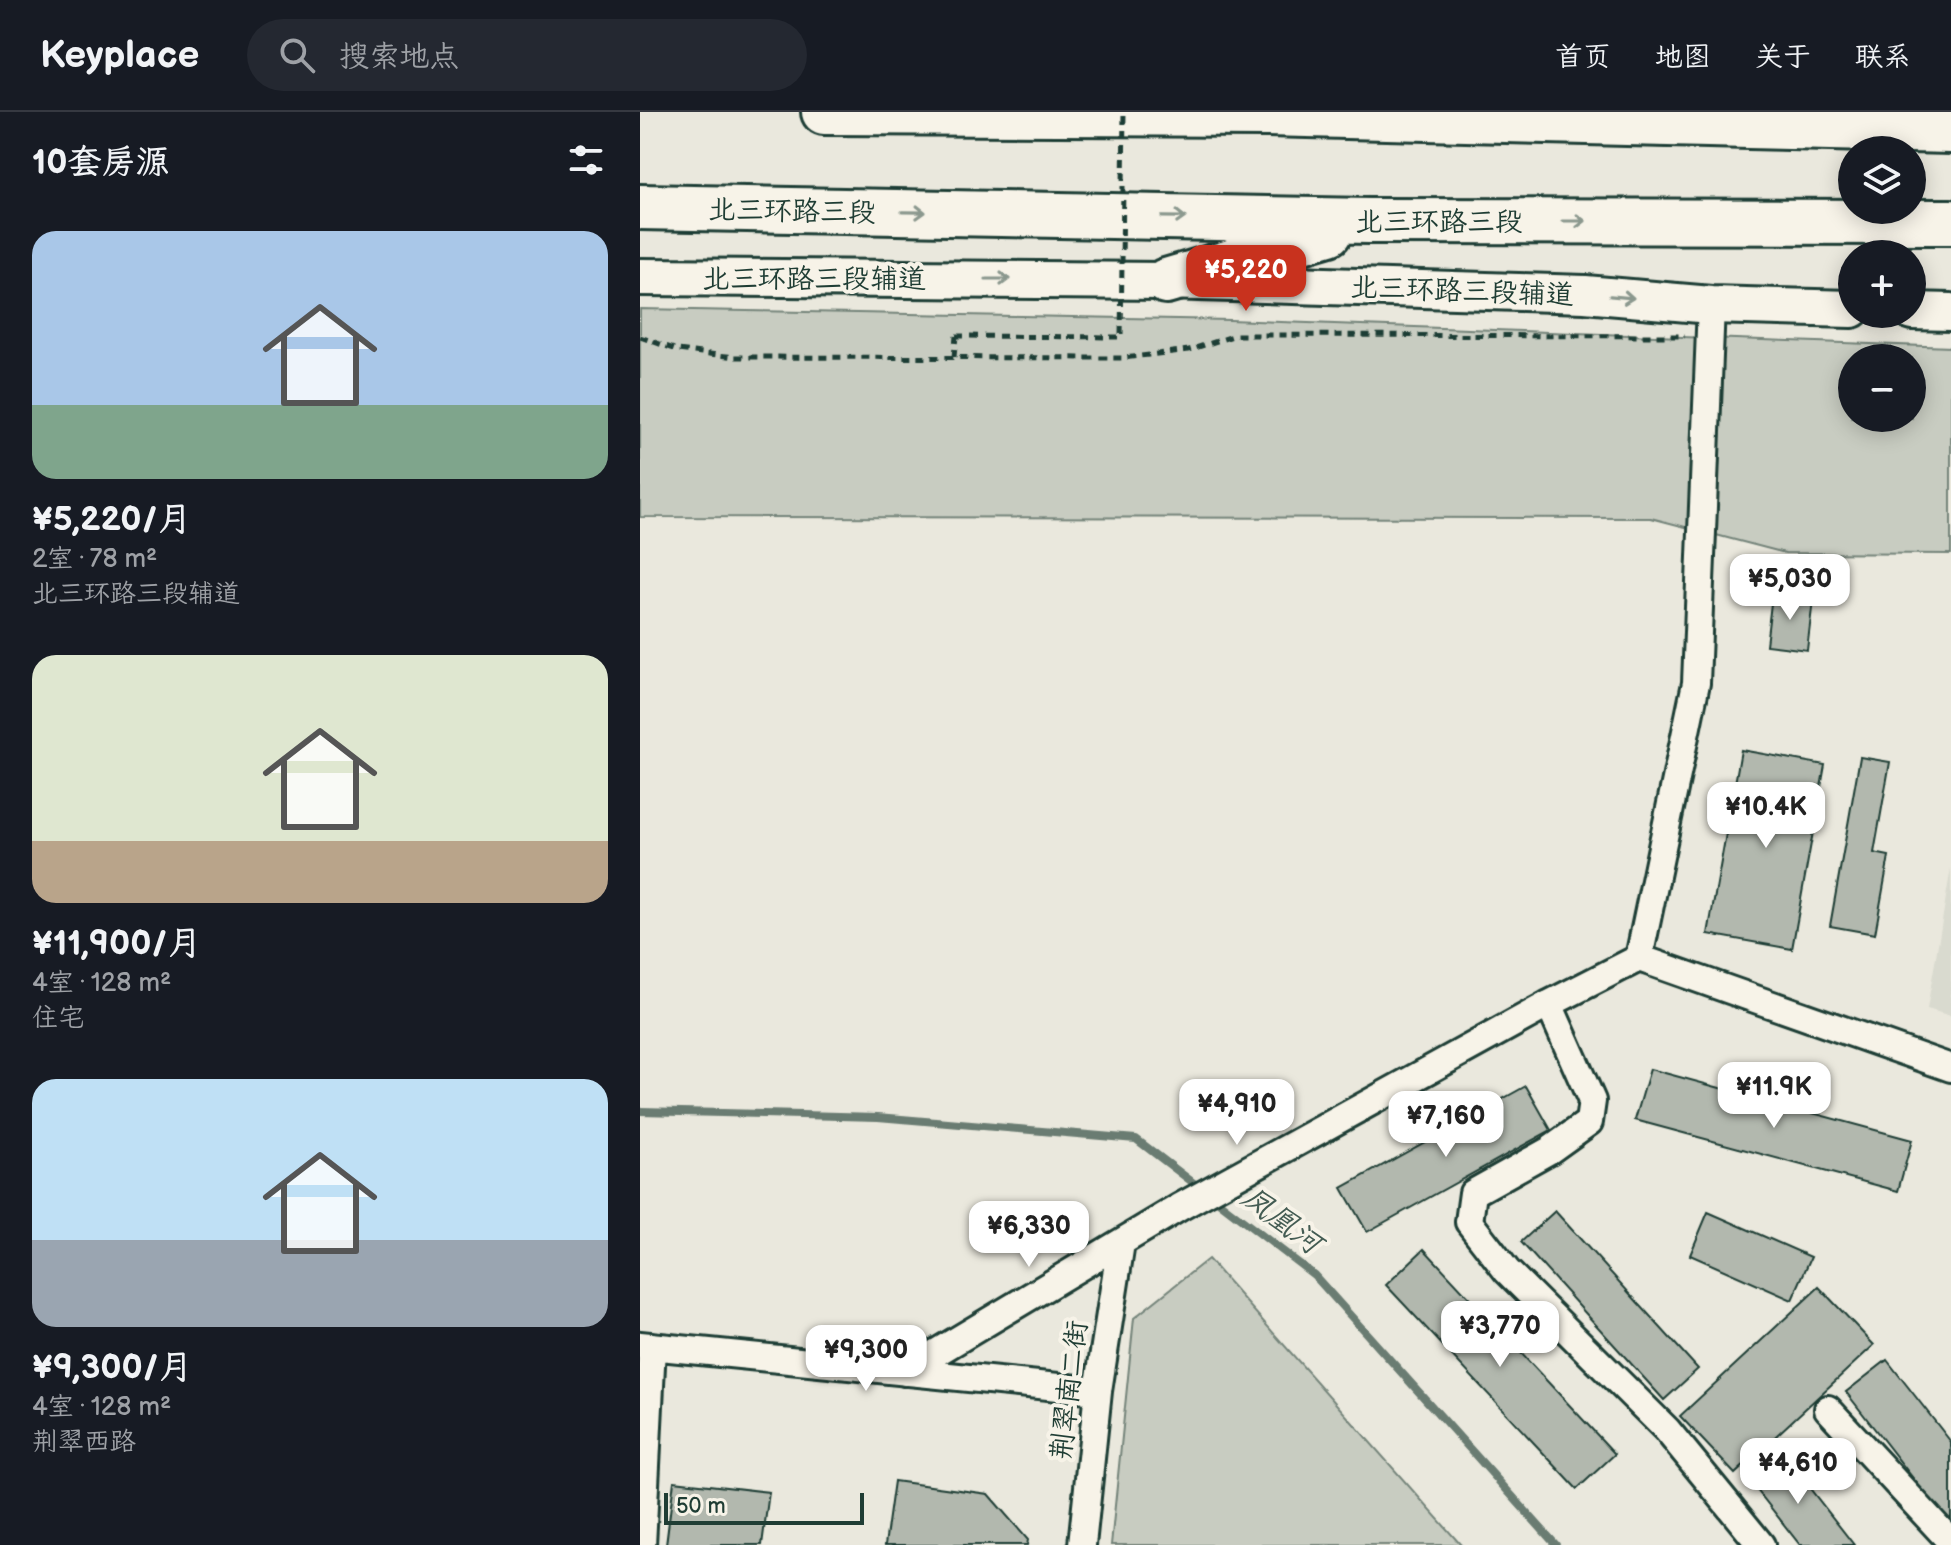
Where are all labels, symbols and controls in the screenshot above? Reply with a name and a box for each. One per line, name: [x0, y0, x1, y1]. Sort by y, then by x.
search box: [247, 19, 807, 91]
text: Keyplace: [40, 33, 199, 78]
icon: search: [275, 33, 319, 77]
text: 搜索地点: [339, 39, 459, 75]
text: 首页: [1555, 41, 1611, 74]
text: 地图: [1655, 41, 1711, 74]
text: 关于: [1755, 41, 1811, 74]
text: 联系: [1855, 41, 1911, 74]
map controls: [1838, 136, 1926, 432]
button: layers: [1838, 136, 1926, 224]
icon: filters: [564, 138, 608, 182]
text: 10套房源: [32, 142, 170, 183]
street label: 北三环路三段: [708, 194, 876, 229]
one-way arrow: [900, 205, 927, 220]
street label: 北三环路三段: [1355, 206, 1523, 239]
one-way arrow: [1160, 210, 1187, 225]
one-way arrow: [1560, 213, 1587, 229]
button: +: [1838, 240, 1926, 328]
pin: ¥5,220: [1181, 245, 1311, 313]
text: ¥5,220: [1204, 255, 1288, 286]
street label: 北三环路三段辅道: [702, 263, 926, 296]
one-way arrow: [984, 271, 1011, 287]
street label: 北三环路三段辅道: [1349, 271, 1574, 312]
icon: home: [248, 283, 392, 427]
one-way arrow: [1608, 290, 1635, 305]
button: −: [1838, 344, 1926, 432]
text: ¥5,220/月: [32, 499, 192, 540]
text: 2室 · 78 m²: [32, 544, 157, 575]
pin: ¥5,030: [1725, 554, 1855, 622]
text: ¥5,030: [1748, 564, 1832, 595]
text: 北三环路三段辅道: [32, 579, 240, 610]
icon: home: [248, 707, 392, 851]
pin: ¥10.4K: [1701, 782, 1831, 850]
text: ¥10.4K: [1725, 792, 1807, 823]
text: ¥11,900/月: [32, 923, 202, 964]
text: 4室 · 128 m²: [32, 968, 171, 999]
text: 住宅: [32, 1003, 84, 1034]
pin: ¥11.9K: [1709, 1062, 1839, 1130]
text: ¥11.9K: [1736, 1072, 1812, 1103]
pin: ¥4,910: [1172, 1079, 1302, 1147]
text: ¥4,910: [1197, 1089, 1277, 1120]
pin: ¥7,160: [1381, 1091, 1511, 1159]
text: ¥7,160: [1406, 1101, 1486, 1132]
icon: home: [248, 1131, 392, 1275]
water label: 凤凰河: [1235, 1179, 1332, 1265]
pin: ¥6,330: [964, 1201, 1094, 1269]
text: ¥6,330: [987, 1211, 1071, 1242]
pin: ¥3,770: [1435, 1301, 1565, 1369]
text: ¥3,770: [1459, 1311, 1541, 1342]
street label: 荆翠南二街: [1045, 1319, 1094, 1462]
pin: ¥9,300: [801, 1325, 931, 1393]
text: ¥9,300: [824, 1335, 908, 1366]
text: ¥9,300/月: [32, 1347, 193, 1388]
text: 4室 · 128 m²: [32, 1392, 171, 1423]
text: 荆翠西路: [32, 1427, 136, 1458]
pin: ¥4,610: [1733, 1438, 1863, 1506]
text: ¥4,610: [1758, 1448, 1838, 1479]
scale bar: [664, 1489, 864, 1525]
text: 50 m: [676, 1493, 726, 1520]

